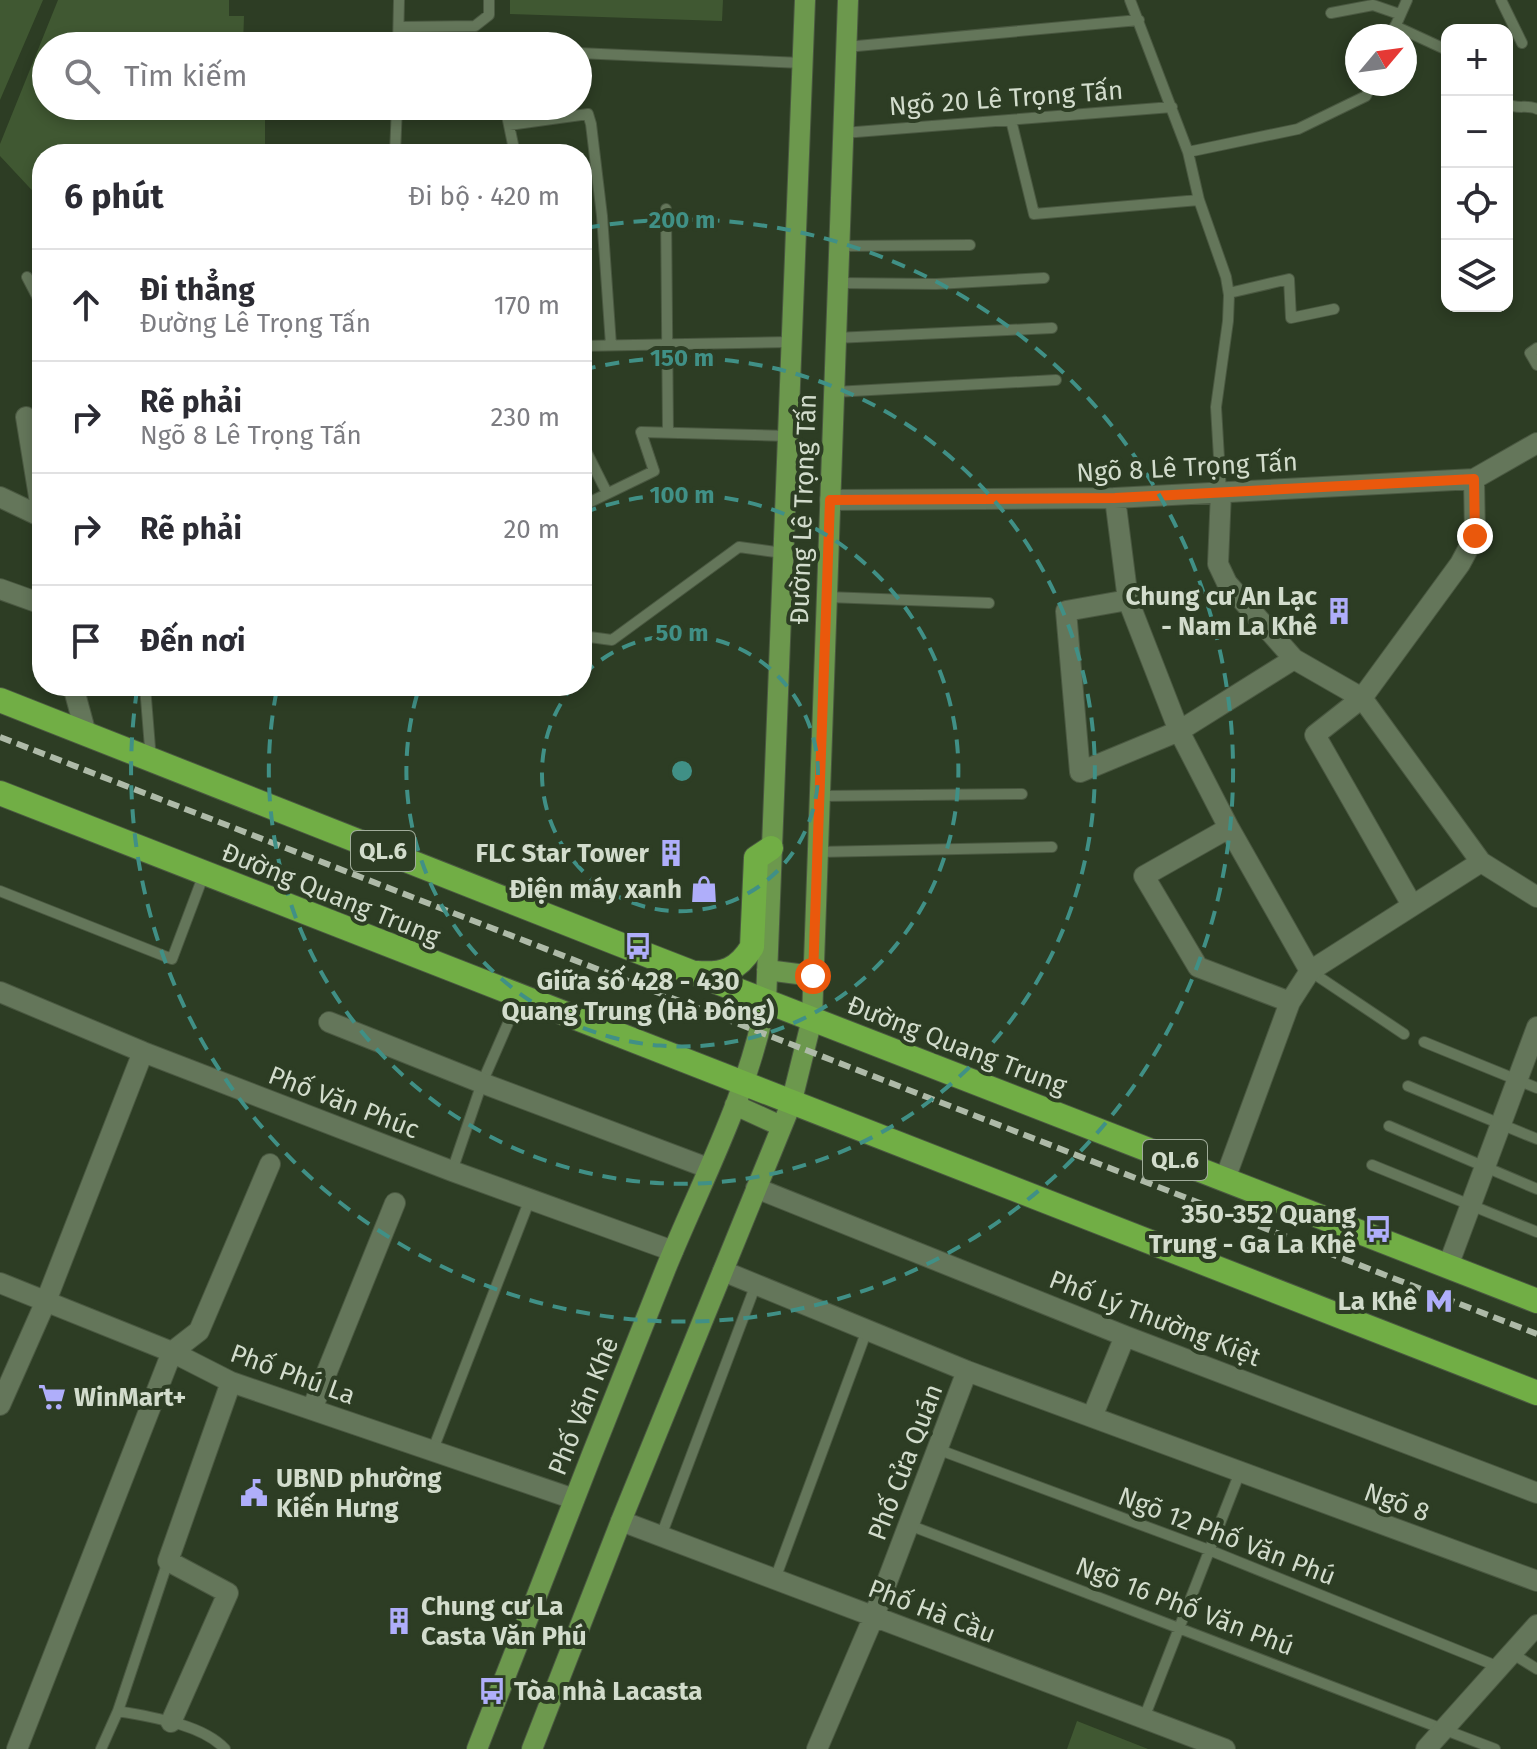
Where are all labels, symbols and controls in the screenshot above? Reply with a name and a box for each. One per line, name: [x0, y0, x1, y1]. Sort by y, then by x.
north arrow: [1345, 24, 1417, 96]
map controls: [1441, 24, 1513, 312]
button: +: [1441, 24, 1513, 96]
search box: [32, 32, 592, 120]
icon: search: [60, 54, 104, 98]
text: Tìm kiếm: [124, 58, 248, 94]
street label: Ngõ 20 Lê Trọng Tấn: [888, 75, 1124, 122]
button: −: [1441, 96, 1513, 168]
button: locate: [1441, 168, 1513, 240]
text: 6 phút: [64, 176, 164, 217]
text: Đi bộ · 420 m: [408, 181, 560, 212]
text: 200 m: [649, 206, 715, 234]
button: layers: [1441, 240, 1513, 312]
text: Đi thẳng: [140, 272, 255, 308]
icon: ahead: [64, 283, 108, 327]
text: 170 m: [494, 290, 560, 321]
text: Đường Lê Trọng Tấn: [140, 308, 371, 339]
text: 150 m: [650, 344, 714, 372]
text: Rẽ phải: [140, 384, 242, 420]
street label: Đường Lê Trọng Tấn: [784, 393, 823, 625]
icon: right: [64, 395, 108, 439]
text: 230 m: [491, 402, 560, 433]
text: Ngõ 8 Lê Trọng Tấn: [140, 420, 362, 451]
street label: Ngõ 8 Lê Trọng Tấn: [1075, 446, 1299, 489]
text: 100 m: [649, 481, 715, 509]
icon: right: [64, 507, 108, 551]
text: Rẽ phải: [140, 511, 242, 547]
text: 20 m: [503, 514, 560, 545]
route end: [1457, 518, 1493, 554]
place label: Chung cư An Lạc - Nam La Khê: [1126, 581, 1318, 642]
building icon: Chung cư An Lạc - Nam La Khê: [1324, 596, 1354, 626]
icon: arrive: [64, 619, 108, 663]
text: 50 m: [656, 619, 708, 647]
text: Đến nơi: [140, 623, 245, 659]
centre of rings: [668, 757, 696, 785]
road number: QL.6: [351, 831, 415, 871]
street label: Đường Quang Trung: [217, 836, 445, 953]
place label: FLC Star Tower: [476, 838, 650, 869]
building icon: FLC Star Tower: [656, 838, 686, 868]
place label: Điện máy xanh: [509, 874, 682, 905]
shop icon: Điện máy xanh: [689, 874, 719, 904]
bus stop icon: Giữa số 428 - 430 Quang Trung (Hà Đông): [623, 931, 653, 961]
route start: [795, 958, 831, 994]
place label: Giữa số 428 - 430 Quang Trung (Hà Đông): [501, 964, 775, 1027]
street label: Đường Quang Trung: [843, 989, 1071, 1102]
street label: Phố Văn Phúc: [264, 1060, 424, 1145]
road number: QL.6: [1143, 1140, 1207, 1180]
place label: 350-352 Quang Trung - Ga La Khê: [1149, 1199, 1357, 1260]
bus stop icon: 350-352 Quang Trung - Ga La Khê: [1363, 1214, 1393, 1244]
street label: Phố Lý Thường Kiệt: [1045, 1264, 1265, 1373]
place label: La Khê: [1338, 1286, 1417, 1317]
metro station icon: La Khê: [1424, 1286, 1454, 1316]
street label: Phố Văn Khê: [542, 1333, 625, 1480]
street label: Phố Phú La: [226, 1338, 359, 1411]
street label: Phố Cửa Quán: [861, 1380, 949, 1545]
supermarket icon: WinMart+: [37, 1382, 67, 1412]
place label: WinMart+: [74, 1382, 186, 1413]
place label: UBND phường Kiến Hưng: [276, 1463, 442, 1524]
street label: Ngõ 8: [1360, 1476, 1434, 1529]
public building icon: UBND phường Kiến Hưng: [239, 1478, 269, 1508]
street label: Ngõ 12 Phố Văn Phú: [1114, 1481, 1340, 1592]
street label: Ngõ 16 Phố Văn Phú: [1071, 1551, 1298, 1662]
street label: Phố Hà Cầu: [864, 1573, 1000, 1650]
place label: Chung cư La Casta Văn Phú: [421, 1591, 587, 1652]
building icon: Chung cư La Casta Văn Phú: [384, 1606, 414, 1636]
bus stop icon: Tòa nhà Lacasta: [477, 1676, 507, 1706]
place label: Tòa nhà Lacasta: [514, 1676, 702, 1707]

